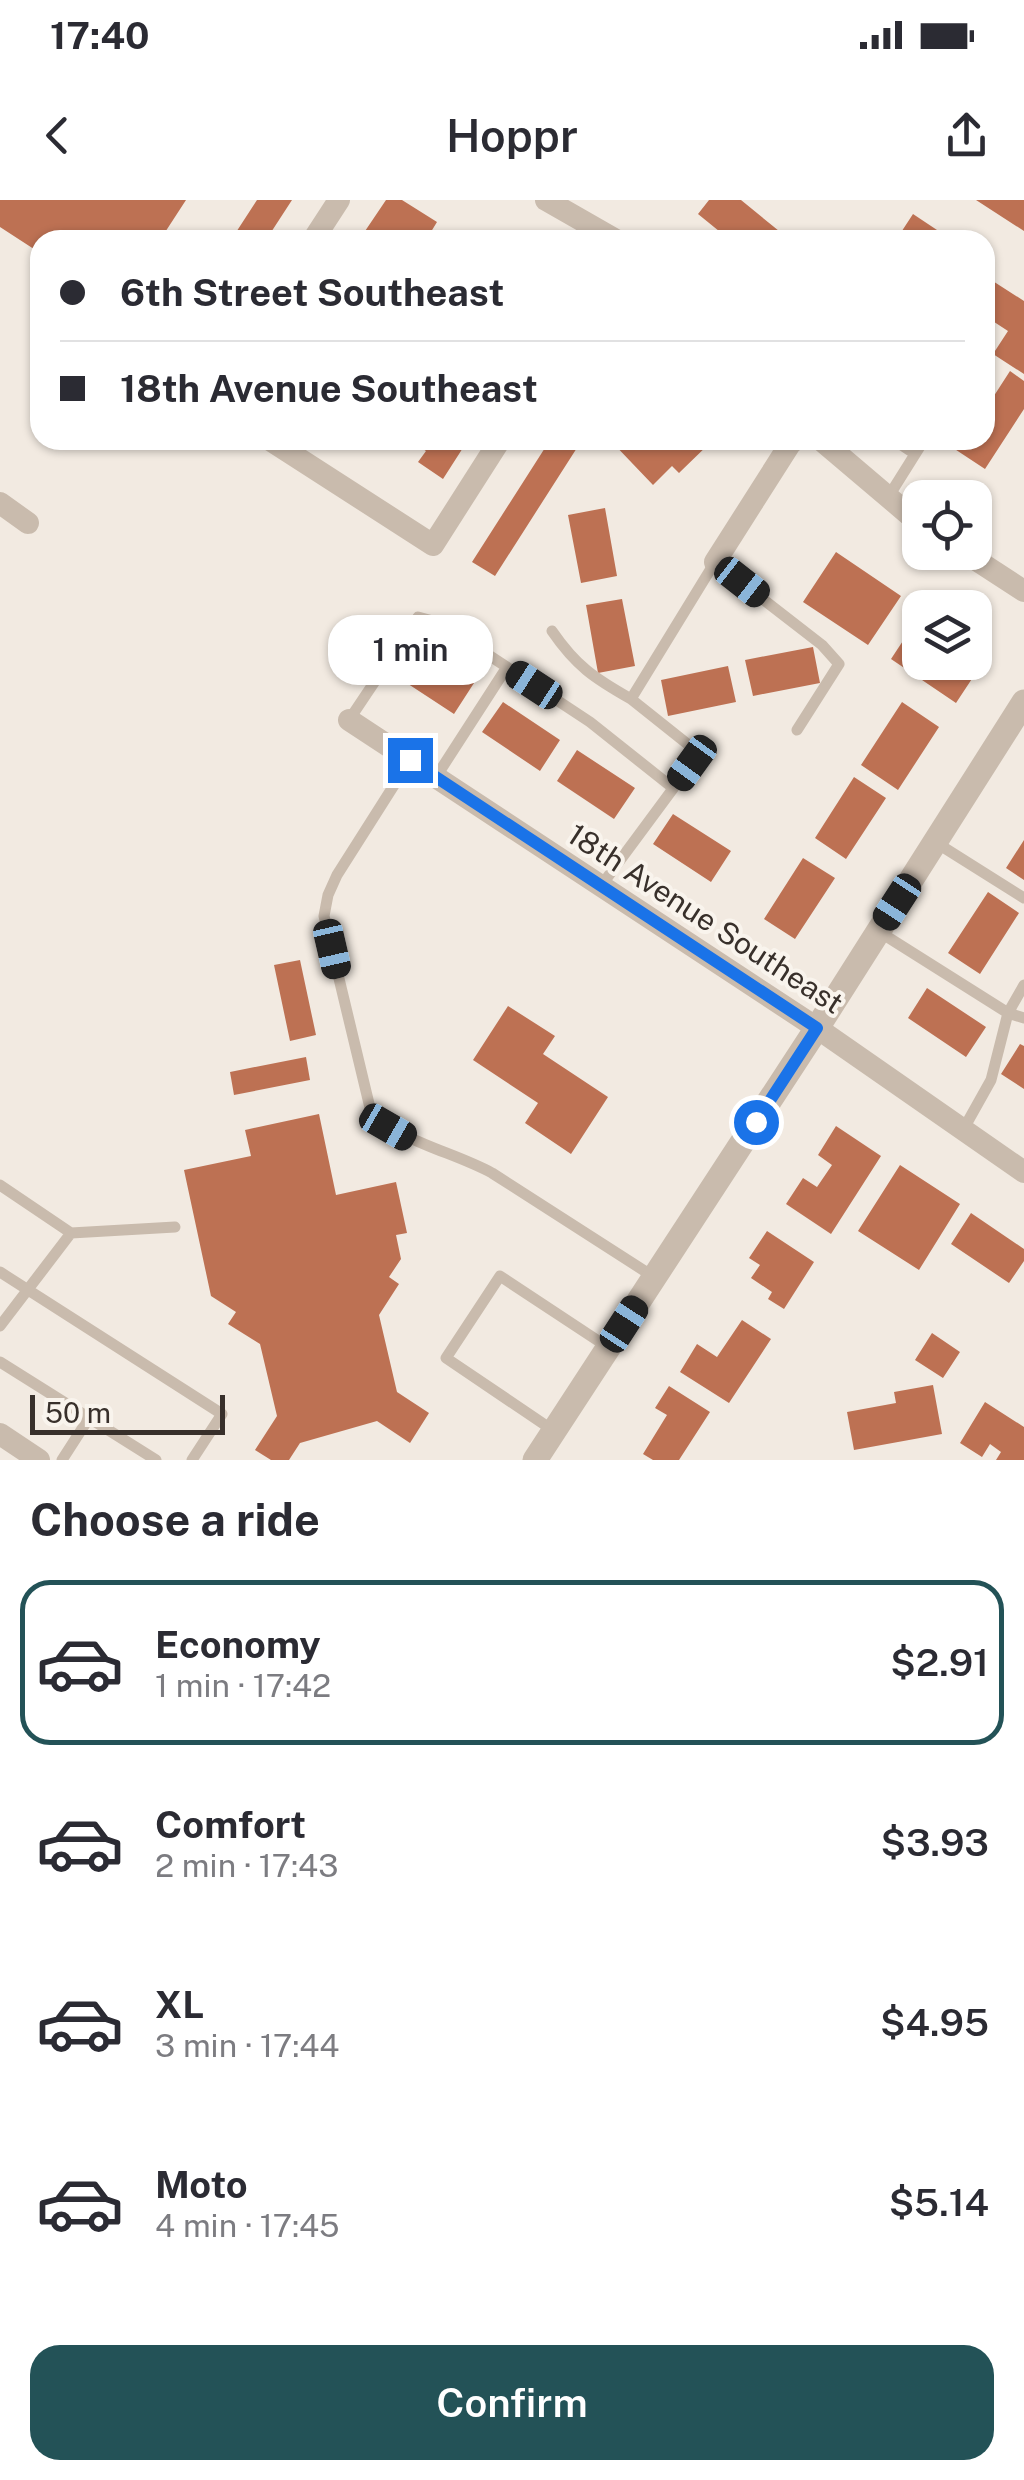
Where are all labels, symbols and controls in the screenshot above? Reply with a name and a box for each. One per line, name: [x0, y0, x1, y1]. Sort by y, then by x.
text: 17:40: [50, 13, 150, 58]
icon: back: [30, 108, 85, 163]
icon: share: [939, 108, 994, 163]
text: Hoppr: [446, 109, 578, 162]
text: 6th Street Southeast: [120, 270, 504, 315]
text: 18th Avenue Southeast: [120, 366, 538, 411]
map controls: [902, 480, 992, 680]
button: locate: [902, 480, 992, 570]
car: [709, 552, 775, 612]
button: layers: [902, 590, 992, 680]
callout: 1 min: [328, 615, 492, 685]
text: 1 min: [372, 631, 449, 668]
car: [501, 656, 567, 714]
car: [662, 730, 722, 796]
route end: [388, 738, 433, 783]
street label: 18th Avenue Southeast: [561, 816, 850, 1021]
car: [868, 869, 926, 935]
car: [311, 916, 353, 982]
car: [355, 1099, 421, 1155]
route start: [734, 1100, 779, 1145]
car: [595, 1291, 653, 1357]
scale bar: [30, 1390, 225, 1434]
text: 50 m: [45, 1396, 111, 1429]
text: Choose a ride: [30, 1493, 320, 1546]
icon: car: [35, 1618, 125, 1708]
text: Economy: [155, 1622, 321, 1667]
text: $2.91: [890, 1640, 989, 1685]
text: 1 min · 17:42: [155, 1667, 331, 1704]
icon: car: [35, 1798, 125, 1888]
text: Comfort: [155, 1802, 306, 1847]
text: $3.93: [880, 1820, 989, 1865]
text: 2 min · 17:43: [155, 1847, 338, 1884]
icon: car: [35, 1978, 125, 2068]
text: XL: [155, 1982, 204, 2027]
text: $4.95: [880, 2000, 989, 2045]
text: 3 min · 17:44: [155, 2027, 339, 2064]
icon: car: [35, 2158, 125, 2248]
text: Moto: [155, 2162, 248, 2207]
text: $5.14: [889, 2180, 989, 2225]
text: 4 min · 17:45: [155, 2207, 339, 2244]
button: Confirm: [30, 2345, 994, 2460]

